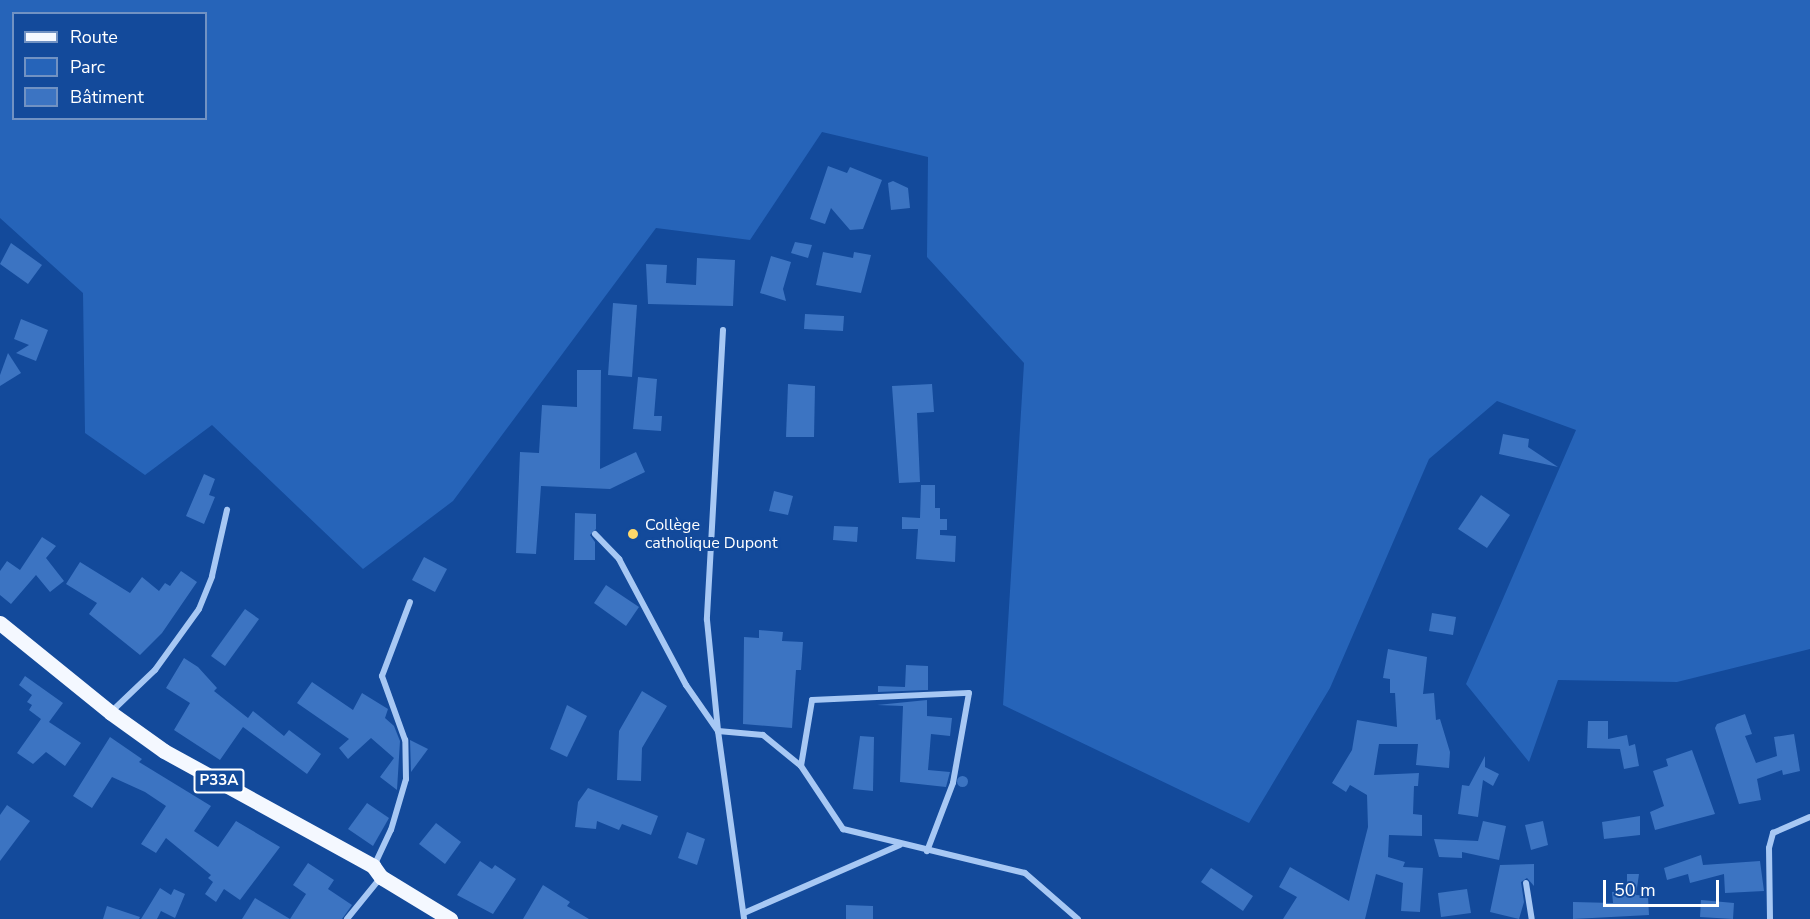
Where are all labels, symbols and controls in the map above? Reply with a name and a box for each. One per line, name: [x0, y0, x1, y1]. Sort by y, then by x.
legend: [12, 12, 207, 120]
text: Route: [70, 25, 118, 49]
text: Parc: [70, 55, 105, 79]
text: Bâtiment: [70, 85, 144, 109]
place label: Collège catholique Dupont: [645, 515, 778, 553]
marker: Collège catholique Dupont: [626, 527, 640, 541]
road number: P33A: [194, 769, 244, 793]
scale bar: [1606, 868, 1722, 906]
text: 50 m: [1614, 878, 1656, 902]

